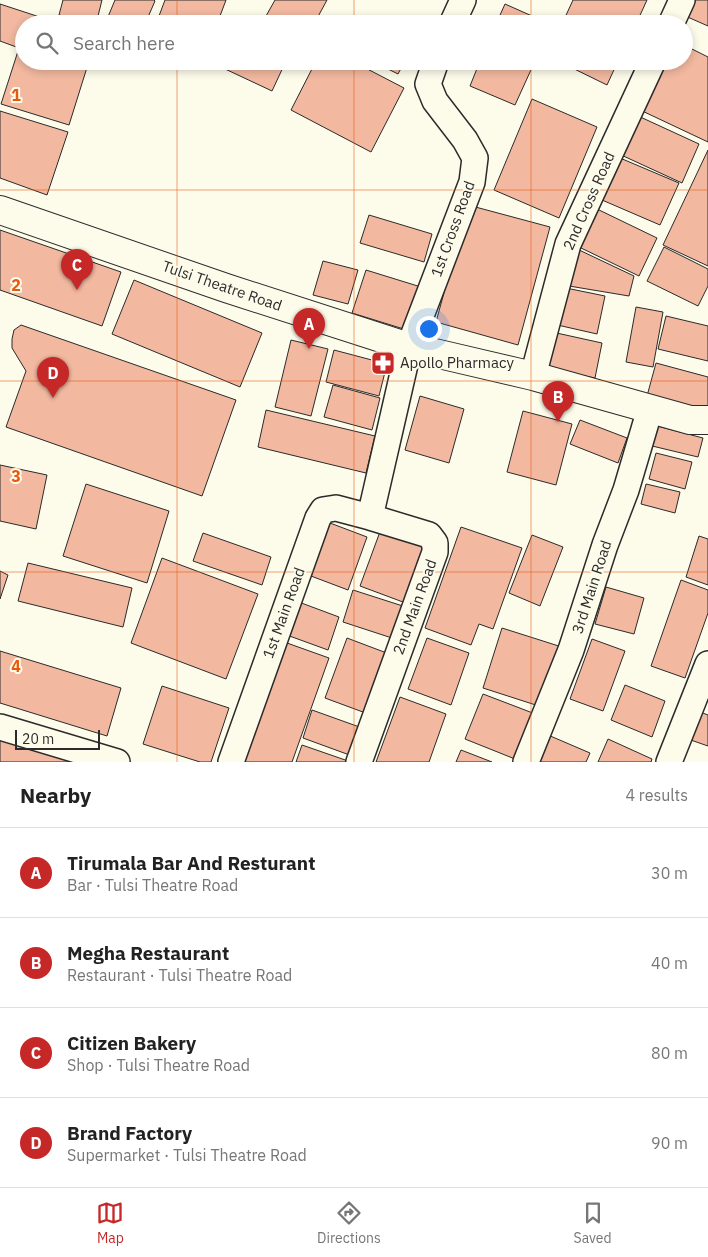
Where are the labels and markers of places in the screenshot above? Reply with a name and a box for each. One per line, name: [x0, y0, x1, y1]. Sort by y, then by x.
pin: C: [61, 249, 93, 290]
pin: A: [293, 308, 325, 349]
pharmacy icon: Apollo Pharmacy: [370, 350, 396, 376]
place label: Apollo Pharmacy: [400, 353, 515, 372]
pin: D: [37, 357, 69, 398]
pin: B: [542, 381, 574, 422]

